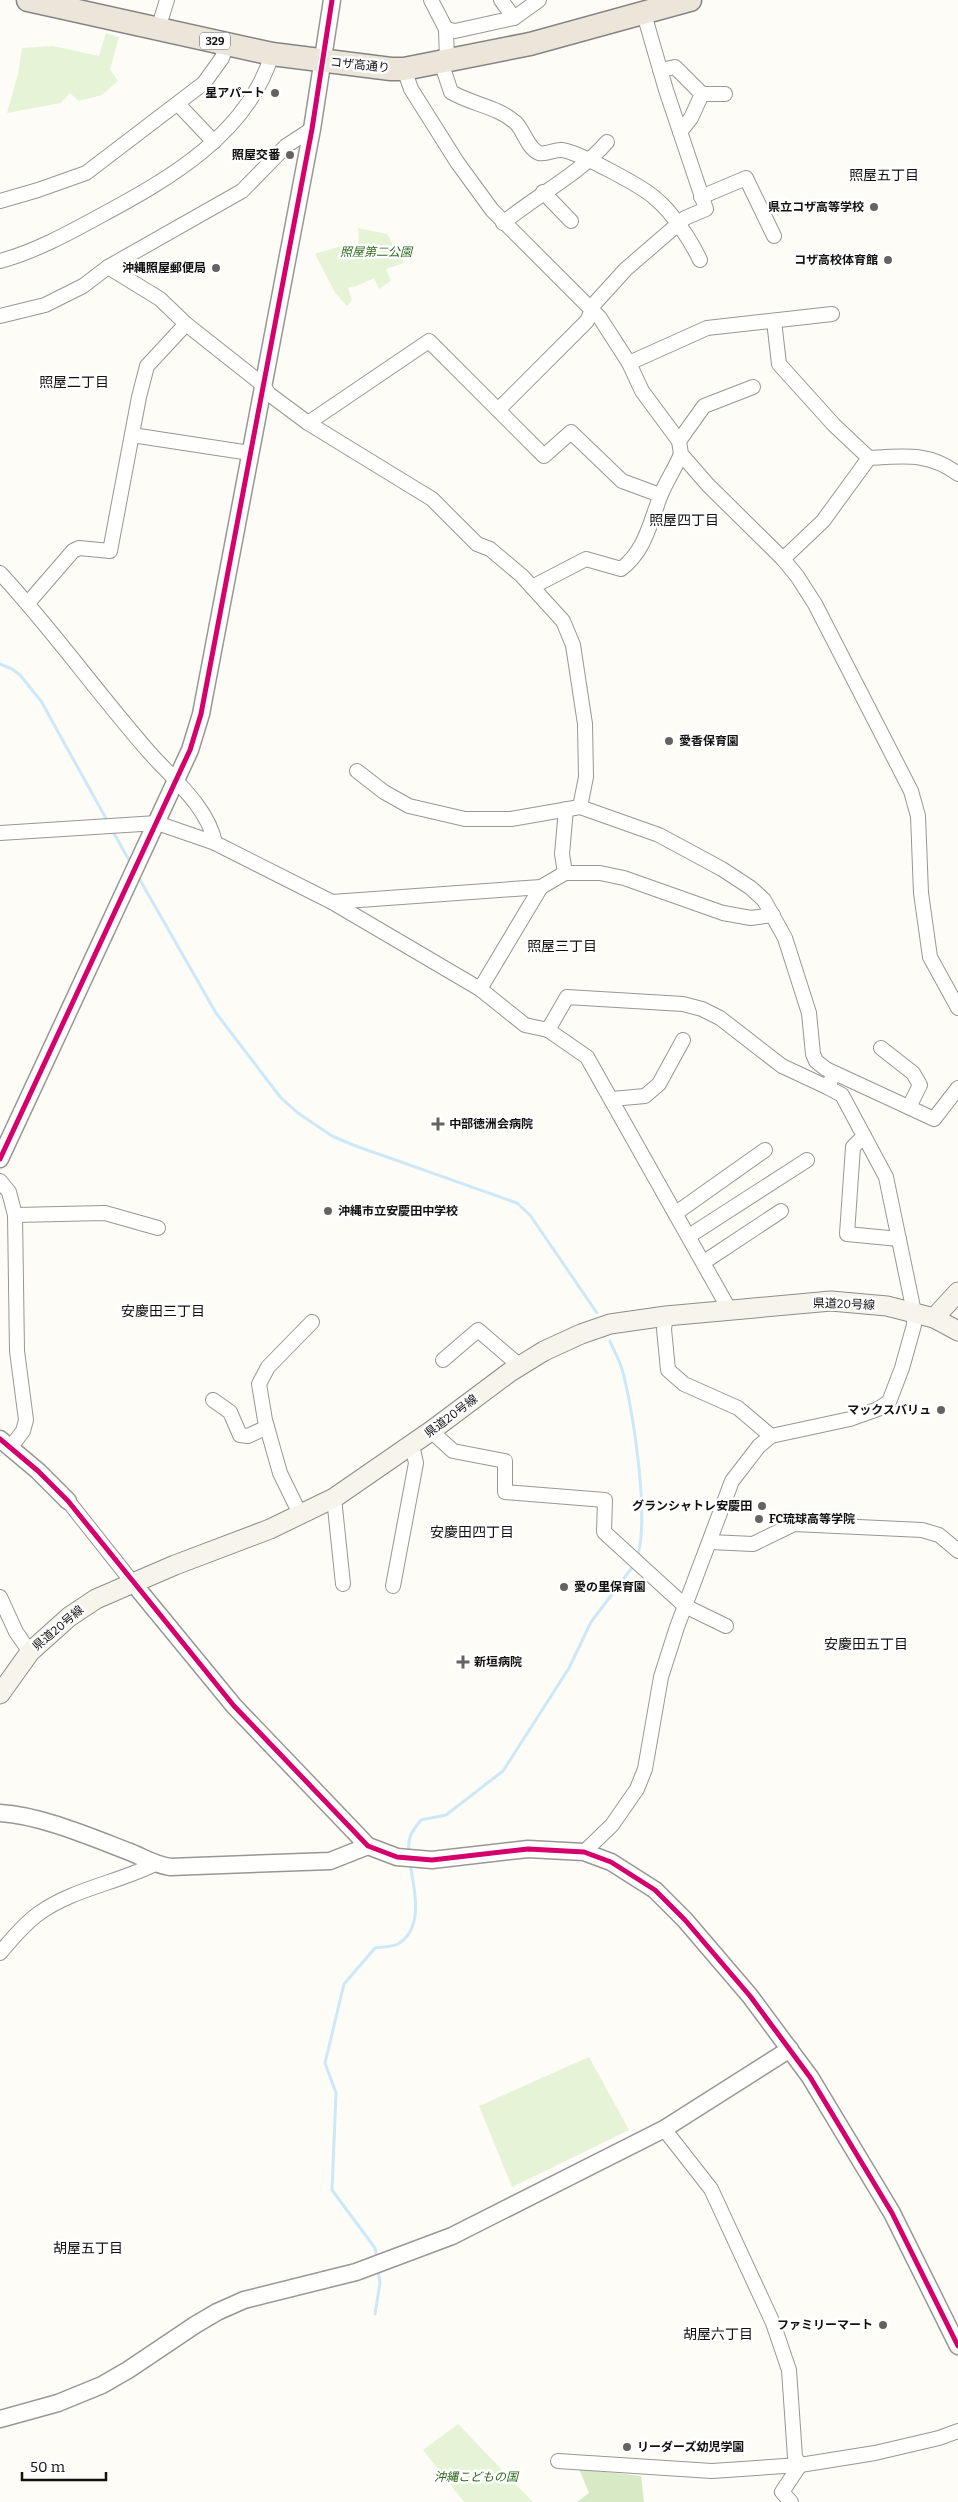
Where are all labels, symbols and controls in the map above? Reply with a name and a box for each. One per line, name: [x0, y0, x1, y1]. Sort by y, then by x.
road number: 329: [200, 32, 230, 49]
street label: コザ高通り: [329, 55, 391, 75]
place label: 星アパート: [205, 86, 265, 100]
marker: 星アパート: [269, 87, 281, 99]
place label: 照屋交番: [232, 148, 281, 162]
marker: 照屋交番: [284, 149, 296, 161]
district label: 照屋五丁目: [849, 167, 919, 184]
place label: 県立コザ高等学校: [768, 200, 864, 214]
marker: 県立コザ高等学校: [868, 201, 880, 213]
park label: 照屋第二公園: [340, 245, 414, 259]
place label: コザ高校体育館: [794, 253, 878, 267]
marker: コザ高校体育館: [882, 254, 894, 266]
place label: 沖縄照屋郵便局: [122, 261, 206, 275]
marker: 沖縄照屋郵便局: [210, 262, 222, 274]
district label: 照屋二丁目: [39, 374, 109, 391]
district label: 照屋四丁目: [649, 512, 719, 529]
place label: 愛香保育園: [679, 734, 739, 748]
marker: 愛香保育園: [663, 735, 675, 747]
district label: 照屋三丁目: [527, 938, 597, 955]
marker: 中部徳洲会病院: [431, 1117, 445, 1131]
place label: 中部徳洲会病院: [449, 1117, 533, 1131]
place label: 沖縄市立安慶田中学校: [338, 1204, 458, 1218]
marker: 沖縄市立安慶田中学校: [322, 1205, 334, 1217]
street label: 県道20号線: [813, 1296, 875, 1312]
district label: 安慶田三丁目: [121, 1303, 205, 1320]
street label: 県道20号線: [422, 1392, 480, 1440]
place label: マックスバリュ: [847, 1403, 931, 1417]
marker: マックスバリュ: [935, 1404, 947, 1416]
place label: グランシャトレ安慶田: [632, 1499, 752, 1513]
marker: グランシャトレ安慶田: [756, 1500, 768, 1512]
place label: FC琉球高等学院: [769, 1512, 855, 1526]
marker: FC琉球高等学院: [753, 1513, 765, 1525]
district label: 安慶田四丁目: [430, 1524, 514, 1541]
place label: 愛の里保育園: [574, 1580, 646, 1594]
marker: 愛の里保育園: [558, 1581, 570, 1593]
street label: 県道20号線: [30, 1603, 86, 1653]
district label: 安慶田五丁目: [824, 1636, 908, 1653]
marker: 新垣病院: [456, 1655, 470, 1669]
place label: 新垣病院: [474, 1655, 522, 1669]
district label: 胡屋五丁目: [53, 2240, 123, 2257]
place label: ファミリーマート: [777, 2318, 873, 2332]
marker: ファミリーマート: [877, 2319, 889, 2331]
district label: 胡屋六丁目: [683, 2326, 753, 2343]
place label: リーダーズ幼児学園: [637, 2440, 744, 2454]
marker: リーダーズ幼児学園: [621, 2441, 633, 2453]
scale bar: [22, 2450, 106, 2482]
text: 50 m: [30, 2458, 66, 2476]
park label: 沖縄こどもの国: [434, 2470, 520, 2484]

